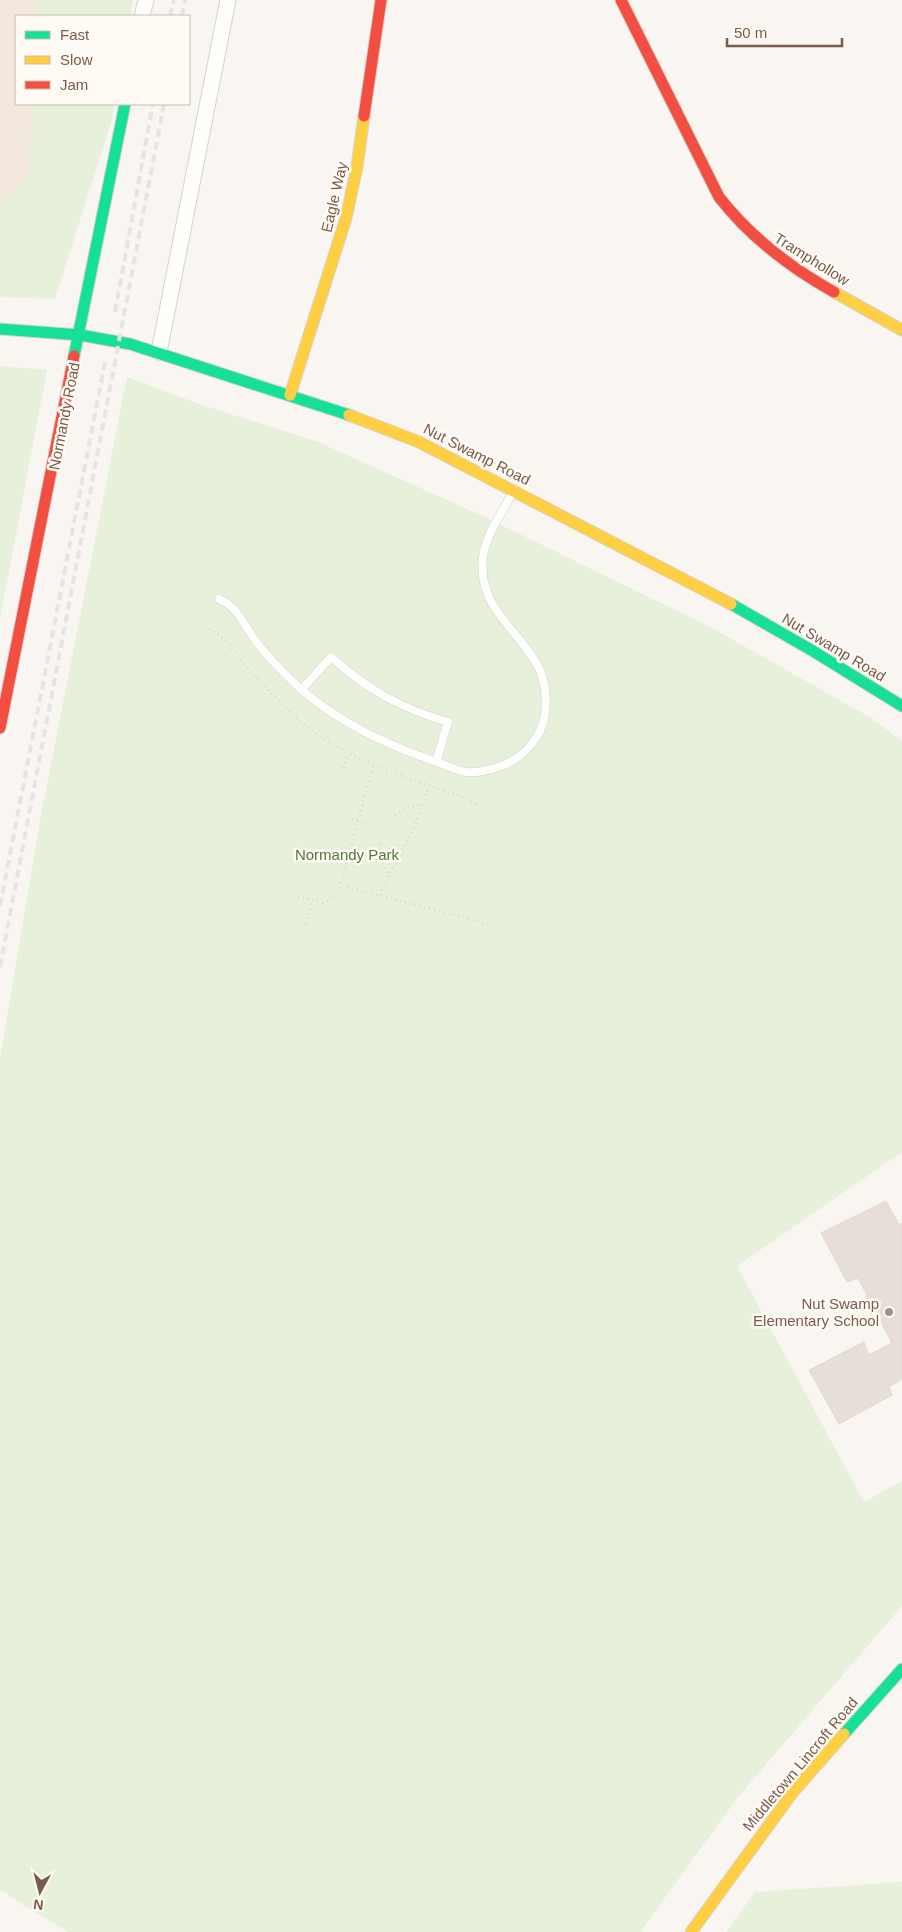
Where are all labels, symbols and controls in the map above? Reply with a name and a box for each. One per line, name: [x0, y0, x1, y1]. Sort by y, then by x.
legend: [15, 15, 190, 105]
scale bar: [727, 15, 842, 47]
text: 50 m: [734, 24, 767, 41]
text: Fast: [60, 26, 90, 43]
text: Slow: [60, 51, 93, 68]
text: Jam: [60, 76, 88, 93]
street label: Eagle Way: [318, 160, 350, 234]
street label: Tramphollow: [771, 229, 853, 289]
street label: Normandy Road: [45, 361, 83, 471]
street label: Nut Swamp Road: [421, 420, 533, 488]
street label: Nut Swamp Road: [779, 609, 889, 685]
park label: Normandy Park: [295, 846, 400, 863]
place label: Nut Swamp Elementary School: [753, 1295, 879, 1329]
marker: Nut Swamp Elementary School: [883, 1306, 895, 1318]
street label: Middletown Lincroft Road: [739, 1694, 861, 1834]
north arrow: [15, 1867, 65, 1917]
text: N: [32, 1896, 44, 1913]

